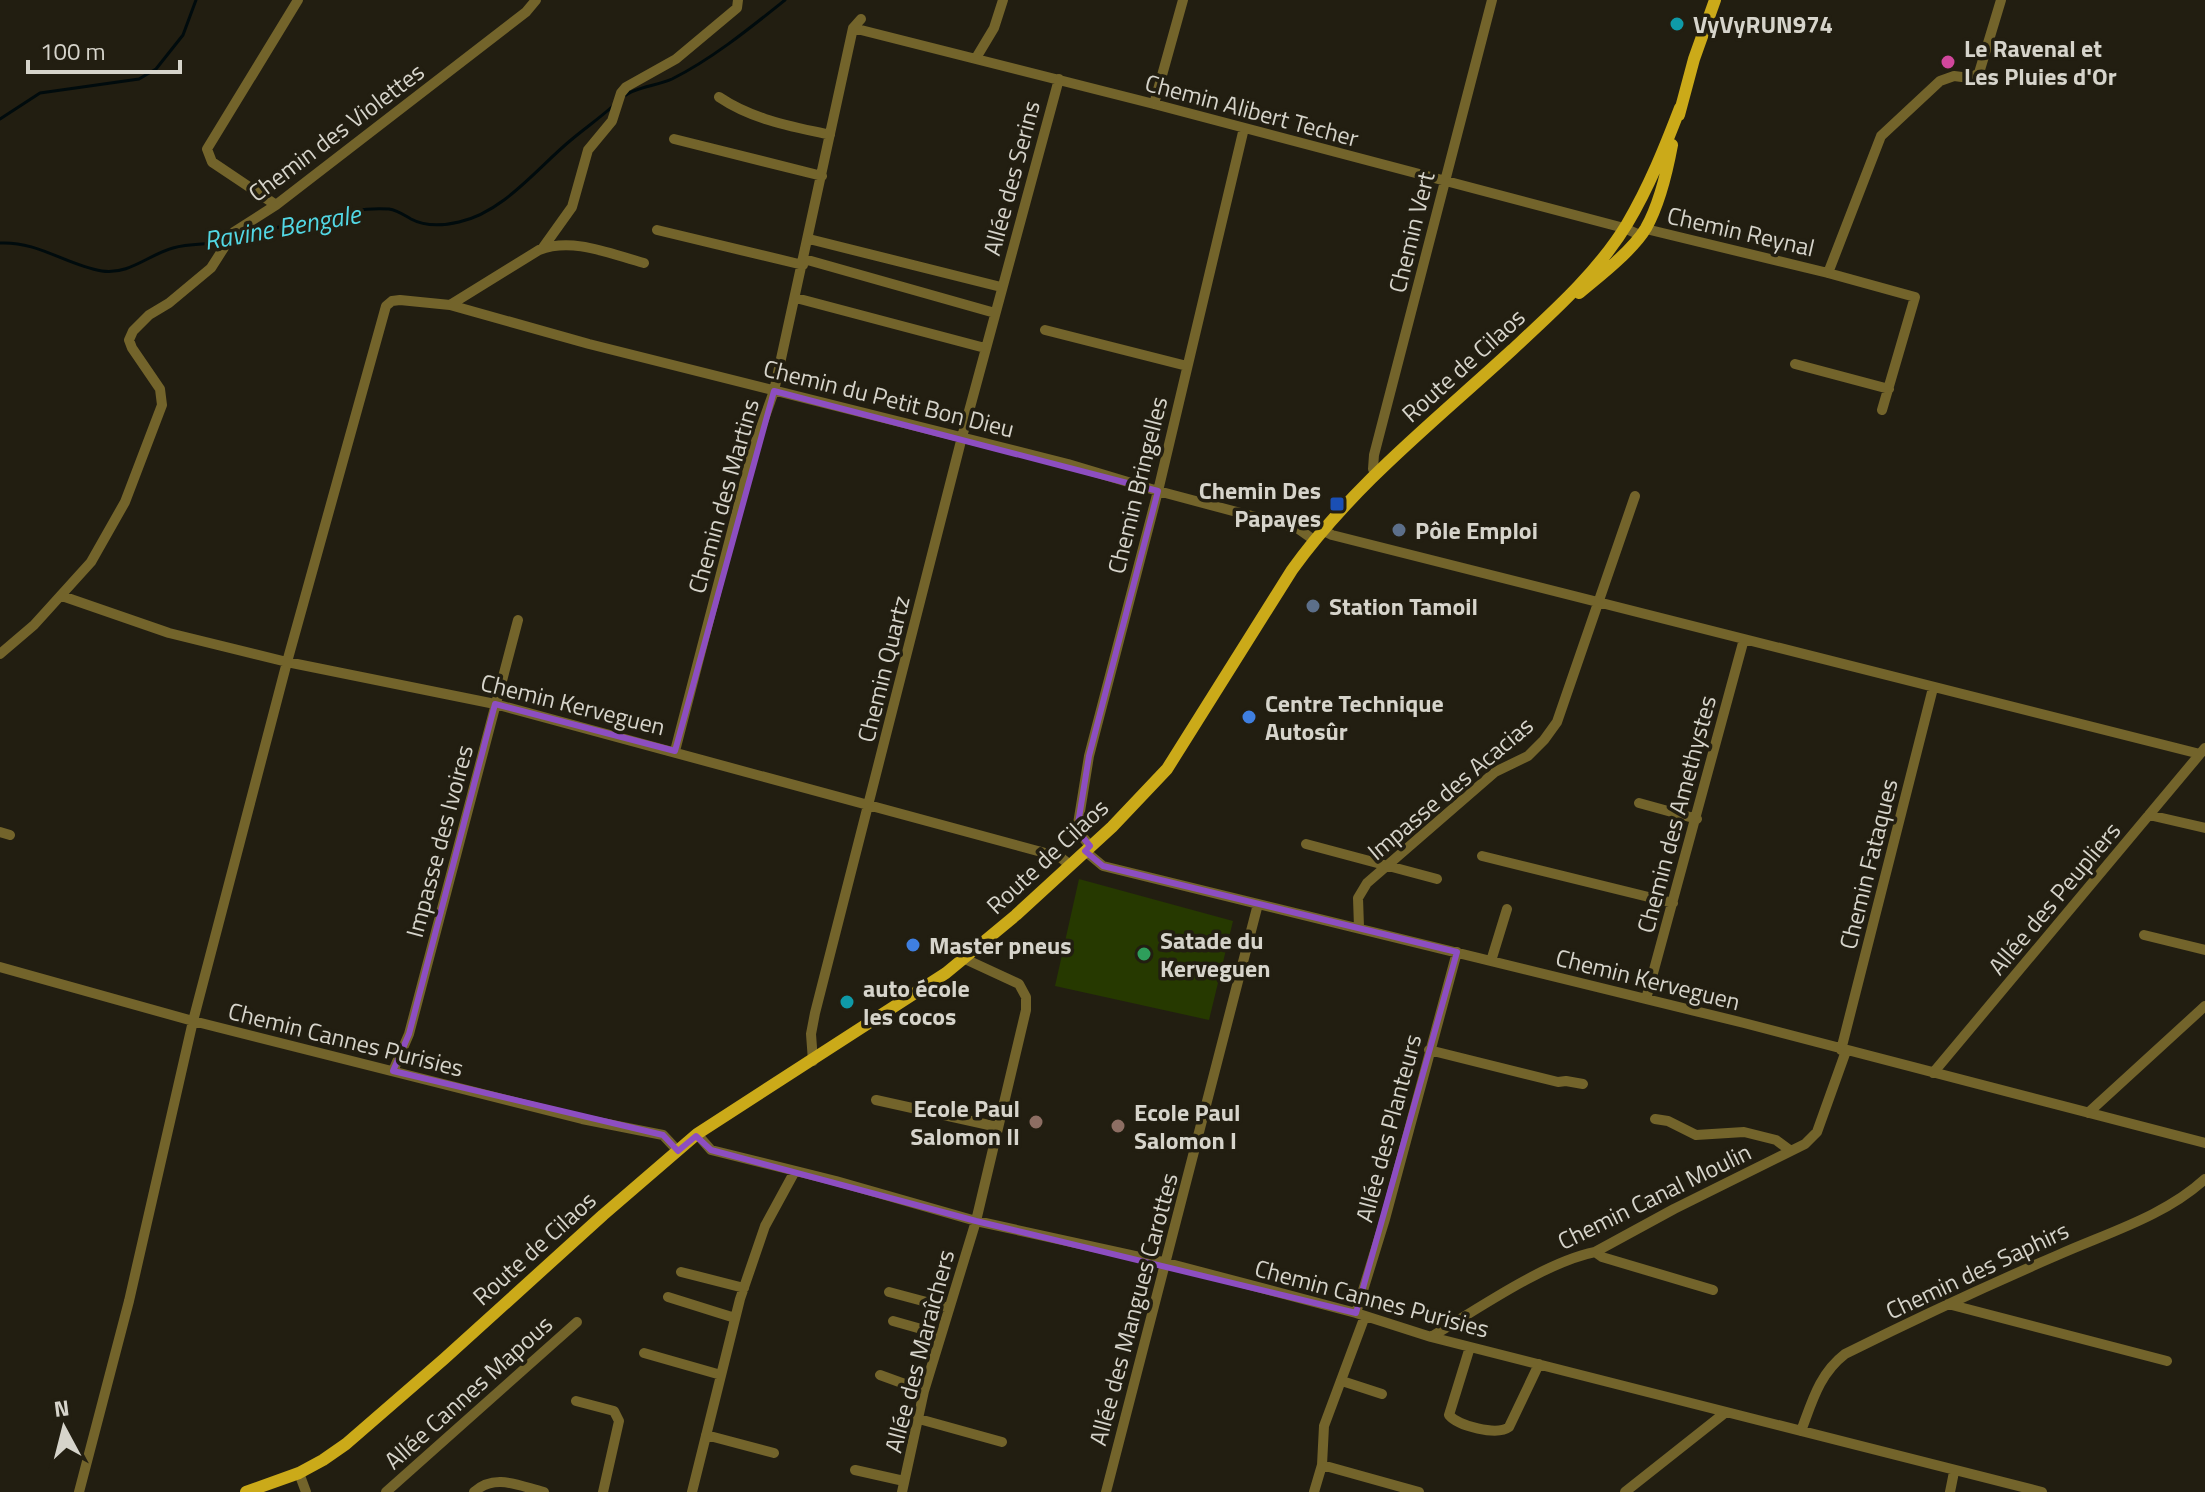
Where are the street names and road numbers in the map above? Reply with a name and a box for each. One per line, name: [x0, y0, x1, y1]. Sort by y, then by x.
street label: Chemin des Violettes: [240, 54, 432, 210]
street label: Chemin Alibert Techer: [1141, 64, 1363, 156]
street label: Allée des Serins: [973, 97, 1049, 259]
street label: Chemin Vert: [1379, 167, 1444, 296]
street label: Chemin Reynal: [1664, 197, 1818, 265]
street label: Route de Cilaos: [1393, 300, 1533, 430]
street label: Chemin du Petit Bon Dieu: [760, 349, 1018, 447]
street label: Chemin Bringelles: [1098, 393, 1176, 577]
street label: Chemin des Martins: [678, 394, 768, 598]
street label: Chemin Quartz: [847, 592, 919, 746]
street label: Chemin Kerveguen: [477, 664, 669, 744]
street label: Chemin des Amethystes: [1627, 691, 1725, 937]
street label: Impasse des Acacias: [1359, 708, 1541, 868]
street label: Impasse des Ivoires: [396, 741, 482, 941]
street label: Chemin Fataques: [1829, 775, 1907, 953]
street label: Route de Cilaos: [978, 790, 1116, 922]
street label: Allée des Peupliers: [1979, 814, 2129, 982]
street label: Chemin Kerveguen: [1552, 939, 1744, 1019]
street label: Chemin Cannes Purisies: [225, 992, 467, 1086]
street label: Allée des Planteurs: [1346, 1030, 1430, 1226]
street label: Chemin Canal Moulin: [1551, 1133, 1757, 1259]
street label: Allée des Mangues Carottes: [1079, 1169, 1187, 1449]
street label: Route de Cilaos: [464, 1183, 604, 1313]
street label: Chemin des Saphirs: [1880, 1212, 2074, 1328]
street label: Allée des Maraîchers: [875, 1245, 963, 1457]
street label: Chemin Cannes Purisies: [1251, 1249, 1493, 1347]
street label: Allée Cannes Mapous: [376, 1306, 560, 1478]

